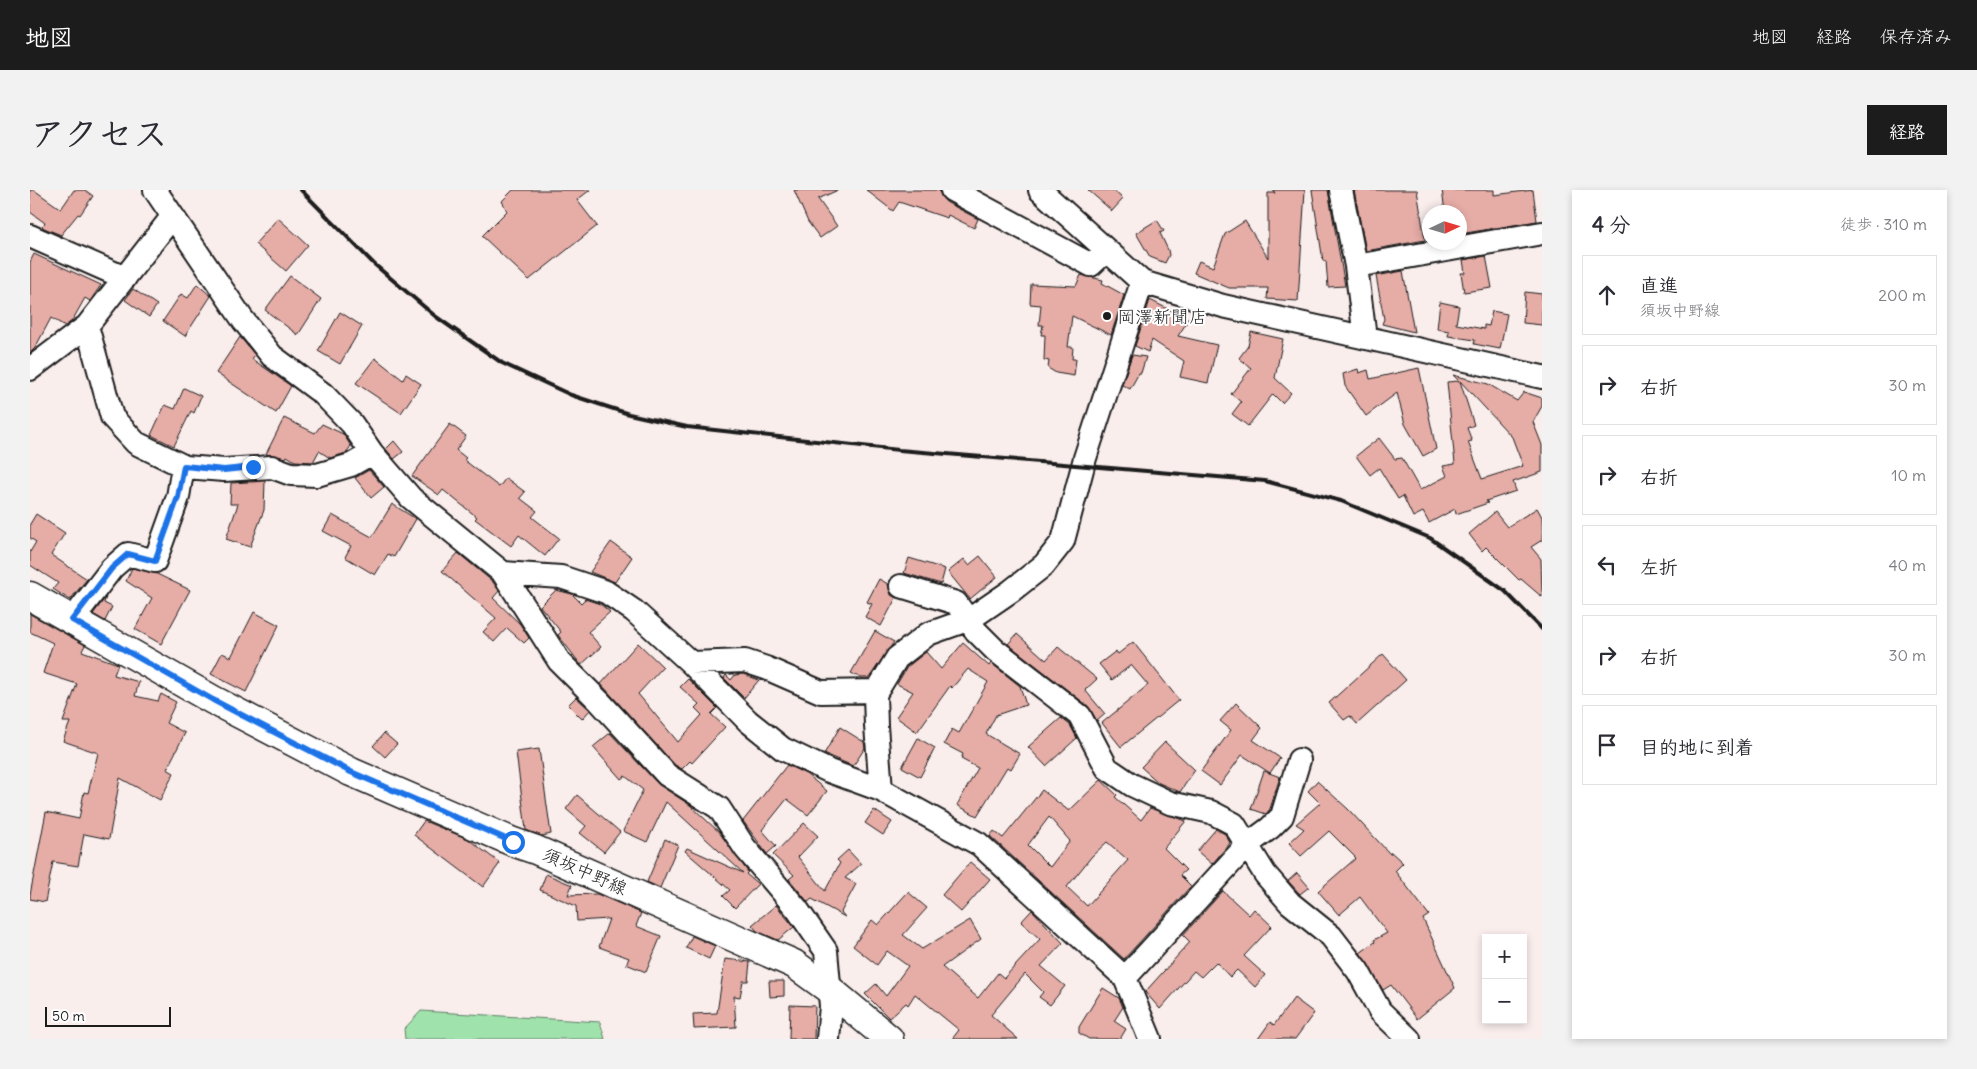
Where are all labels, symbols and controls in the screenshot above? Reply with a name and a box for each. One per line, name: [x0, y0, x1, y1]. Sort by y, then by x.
text: 地図: [25, 22, 73, 52]
text: 地図: [1752, 25, 1788, 48]
text: 経路: [1816, 25, 1852, 48]
text: 保存済み: [1880, 25, 1952, 48]
button: 経路: [1867, 105, 1947, 155]
text: アクセス: [30, 111, 168, 155]
north arrow: [1422, 205, 1467, 250]
text: 4 分: [1592, 211, 1630, 238]
text: 徒歩 · 310 m: [1840, 214, 1927, 234]
text: 直進: [1640, 273, 1678, 297]
icon: ahead: [1593, 281, 1621, 309]
text: 200 m: [1878, 285, 1926, 305]
text: 須坂中野線: [1640, 300, 1720, 320]
place label: 岡澤新聞店: [1117, 305, 1207, 328]
marker: 岡澤新聞店: [1101, 310, 1113, 322]
icon: right: [1593, 371, 1621, 399]
text: 右折: [1640, 375, 1678, 399]
text: 30 m: [1889, 375, 1926, 395]
route end: [242, 456, 265, 479]
icon: right: [1593, 461, 1621, 489]
text: 右折: [1640, 465, 1678, 489]
text: 10 m: [1891, 465, 1926, 485]
icon: left: [1593, 551, 1621, 579]
text: 左折: [1640, 555, 1678, 579]
text: 40 m: [1888, 555, 1926, 575]
icon: right: [1593, 641, 1621, 669]
text: 右折: [1640, 645, 1678, 669]
text: 30 m: [1889, 645, 1926, 665]
icon: arrive: [1593, 731, 1621, 759]
text: 目的地に到着: [1640, 735, 1754, 759]
route start: [502, 831, 525, 854]
street label: 須坂中野線: [539, 842, 631, 900]
map controls: [1482, 934, 1527, 1024]
button: +: [1482, 934, 1527, 979]
button: −: [1482, 979, 1527, 1024]
scale bar: [45, 1004, 171, 1027]
text: 50 m: [52, 1007, 85, 1025]

